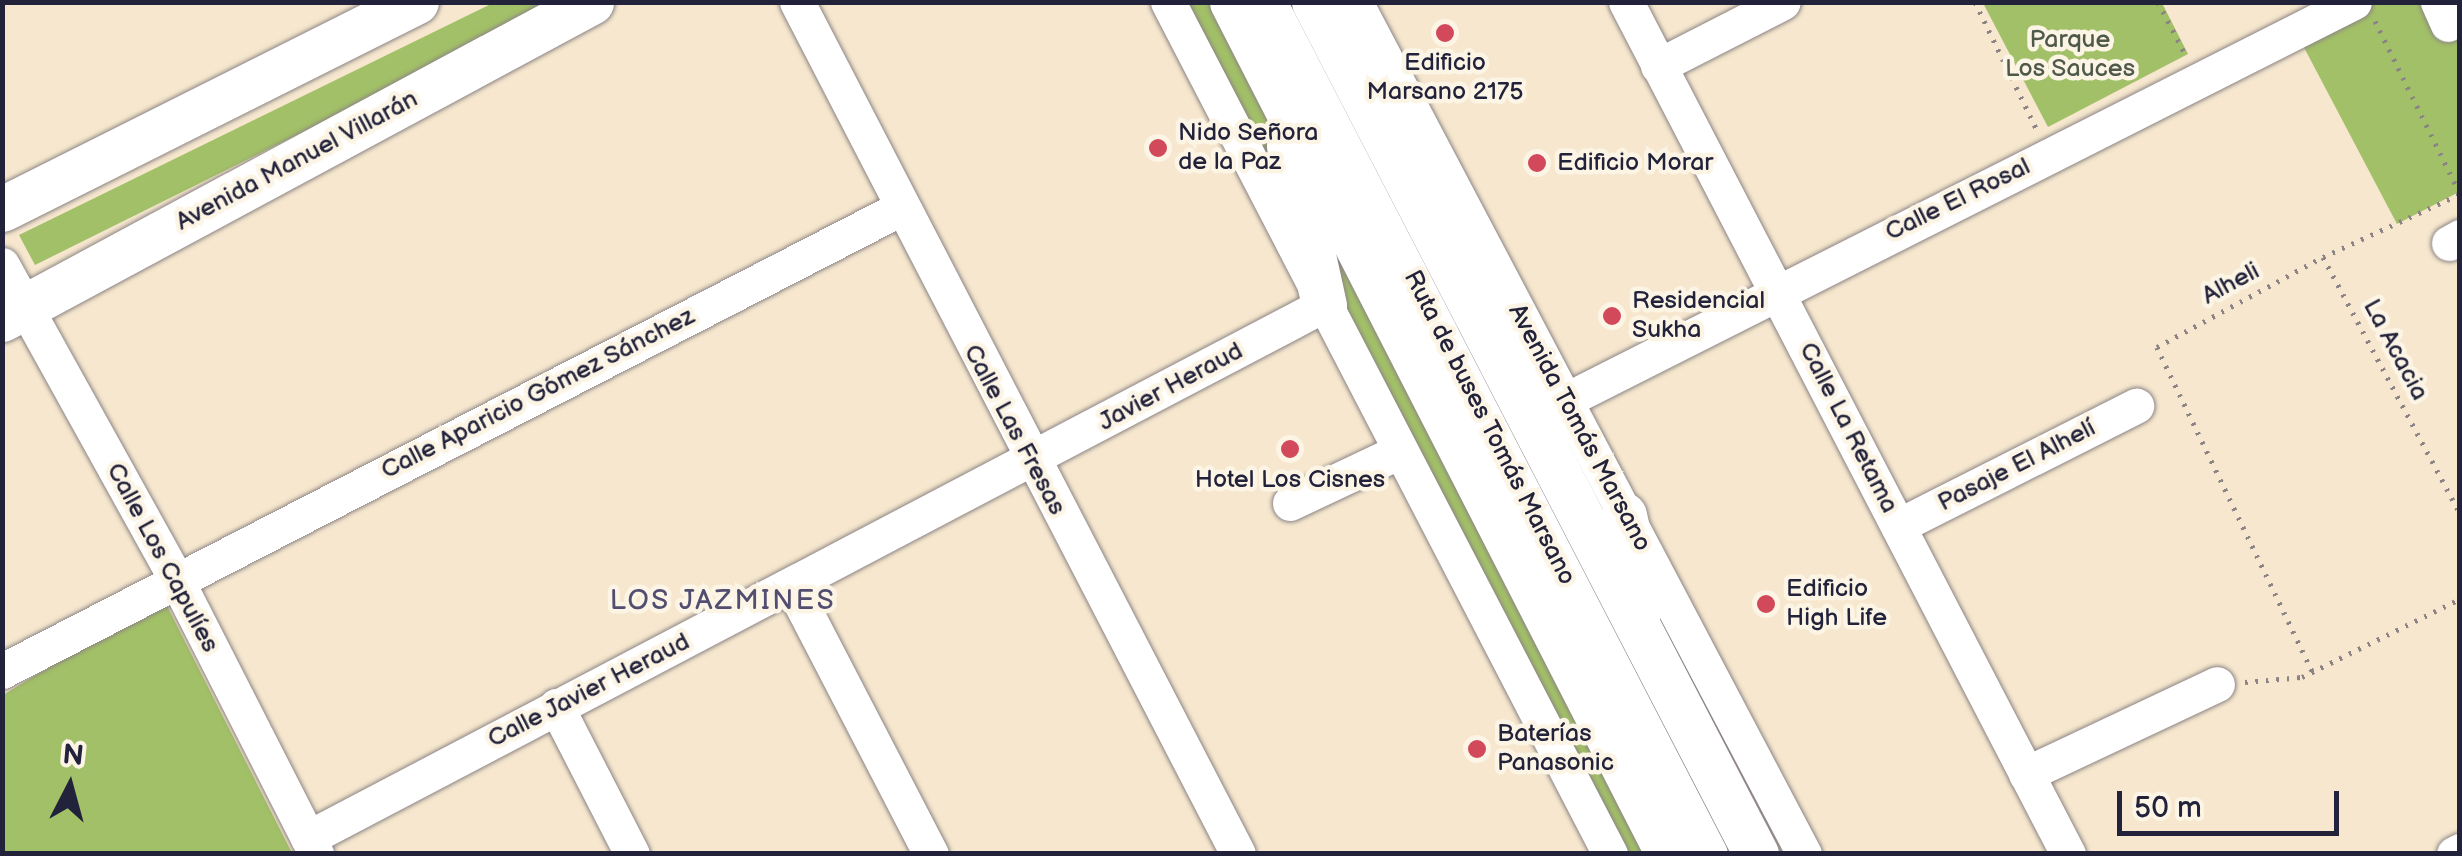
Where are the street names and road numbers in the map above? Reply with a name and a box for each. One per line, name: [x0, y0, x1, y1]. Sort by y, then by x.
street label: Avenida Manuel Villarán: [171, 84, 423, 238]
street label: Calle El Rosal: [1881, 152, 2035, 248]
street label: Alheli: [2197, 256, 2265, 312]
street label: Ruta de buses Tomás Marsano: [1396, 265, 1582, 591]
street label: La Acacia: [2356, 294, 2434, 406]
street label: Avenida Tomás Marsano: [1501, 299, 1657, 557]
street label: Calle Aparicio Gómez Sánchez: [376, 302, 700, 486]
street label: Javier Heraud: [1094, 336, 1248, 438]
street label: Calle La Retama: [1792, 338, 1904, 518]
street label: Calle Las Fresas: [957, 340, 1071, 520]
street label: Pasaje El Alhelí: [1933, 413, 2101, 519]
street label: Calle Los Capulíes: [99, 458, 225, 658]
street label: Calle Javier Heraud: [483, 627, 695, 755]

